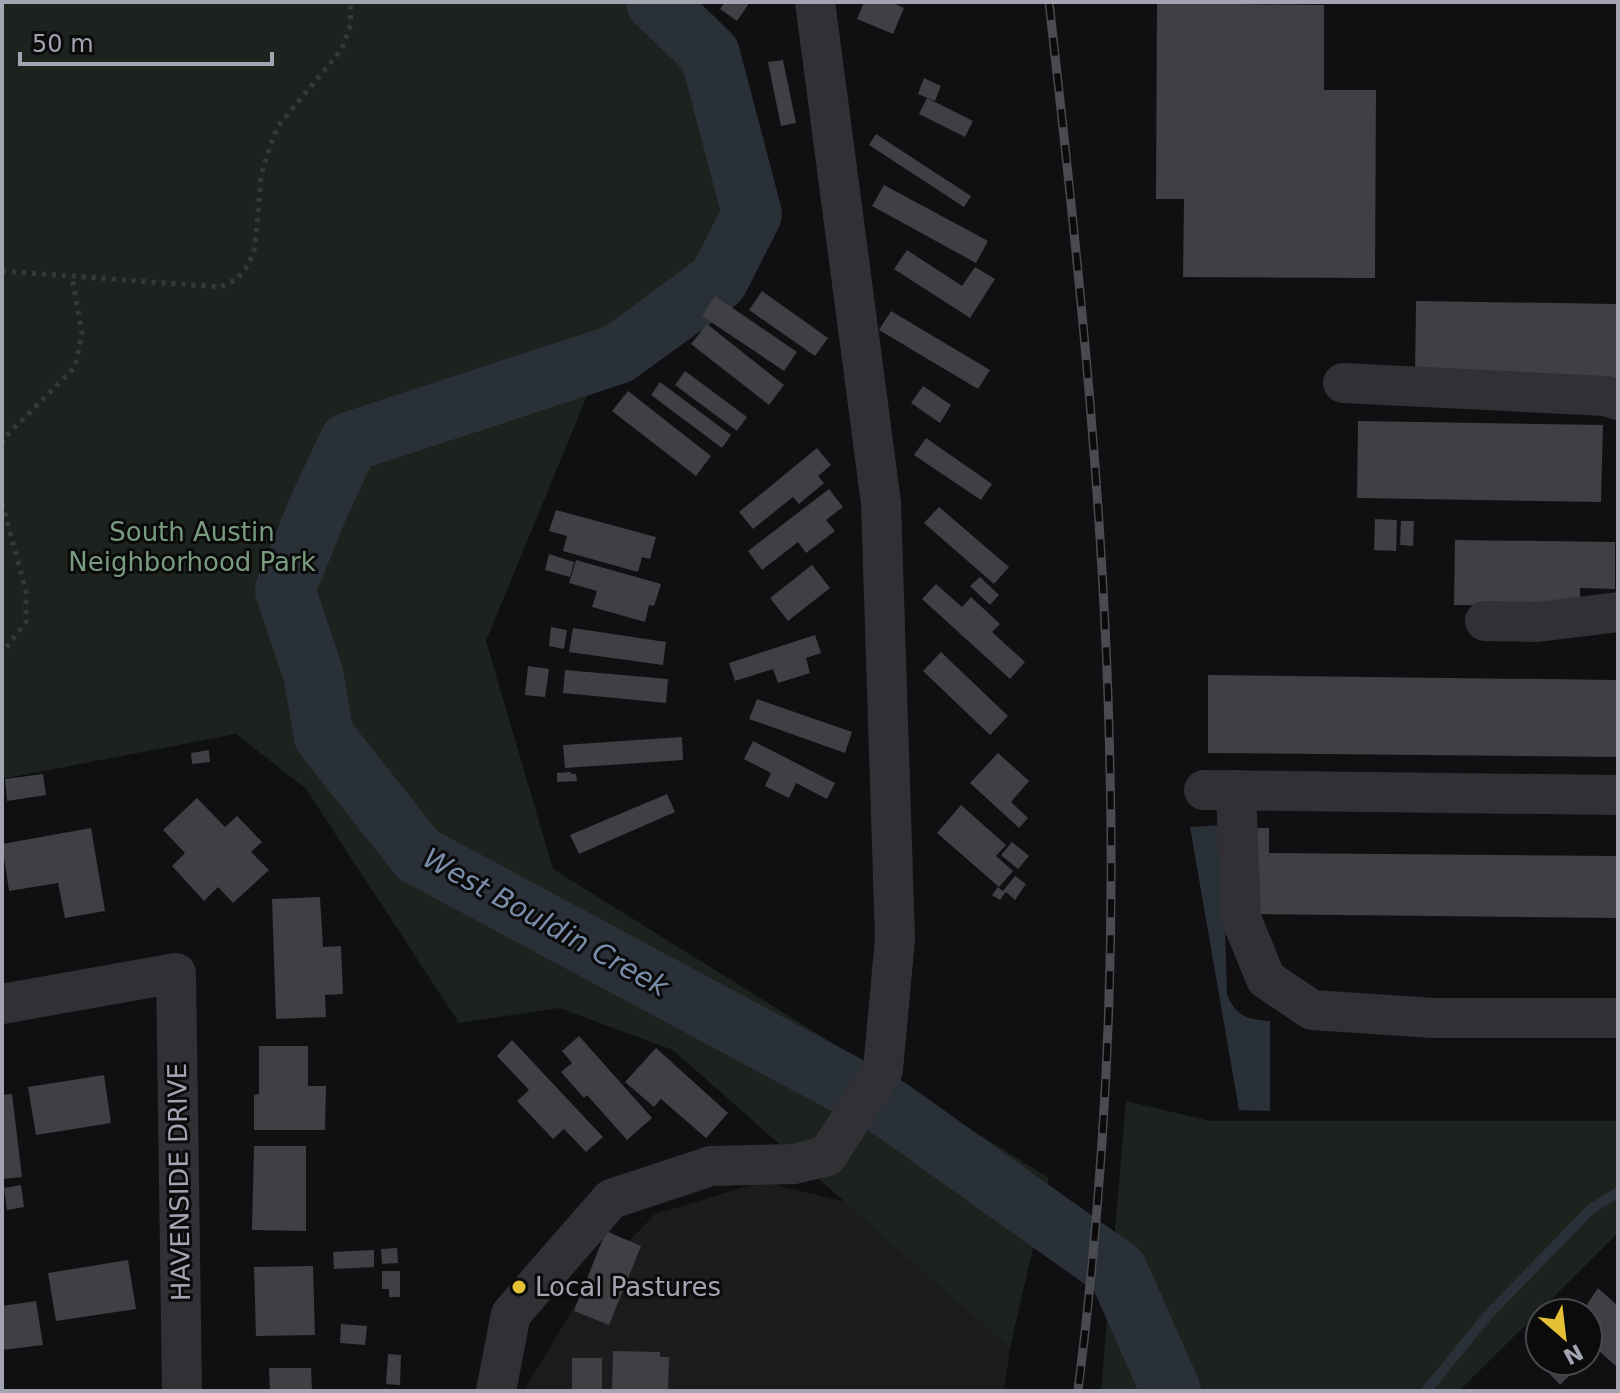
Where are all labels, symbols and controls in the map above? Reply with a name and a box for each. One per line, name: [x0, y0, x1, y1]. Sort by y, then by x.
scale bar: [20, 16, 272, 66]
text: 50 m: [32, 30, 94, 58]
park label: South Austin Neighborhood Park: [68, 517, 316, 577]
water label: West Bouldin Creek: [417, 841, 676, 1004]
street label: HAVENSIDE DRIVE: [162, 1063, 196, 1301]
place label: Local Pastures: [535, 1272, 721, 1302]
marker: Local Pastures: [510, 1278, 528, 1296]
north arrow: [1524, 1297, 1604, 1377]
text: N: [1559, 1339, 1587, 1370]

